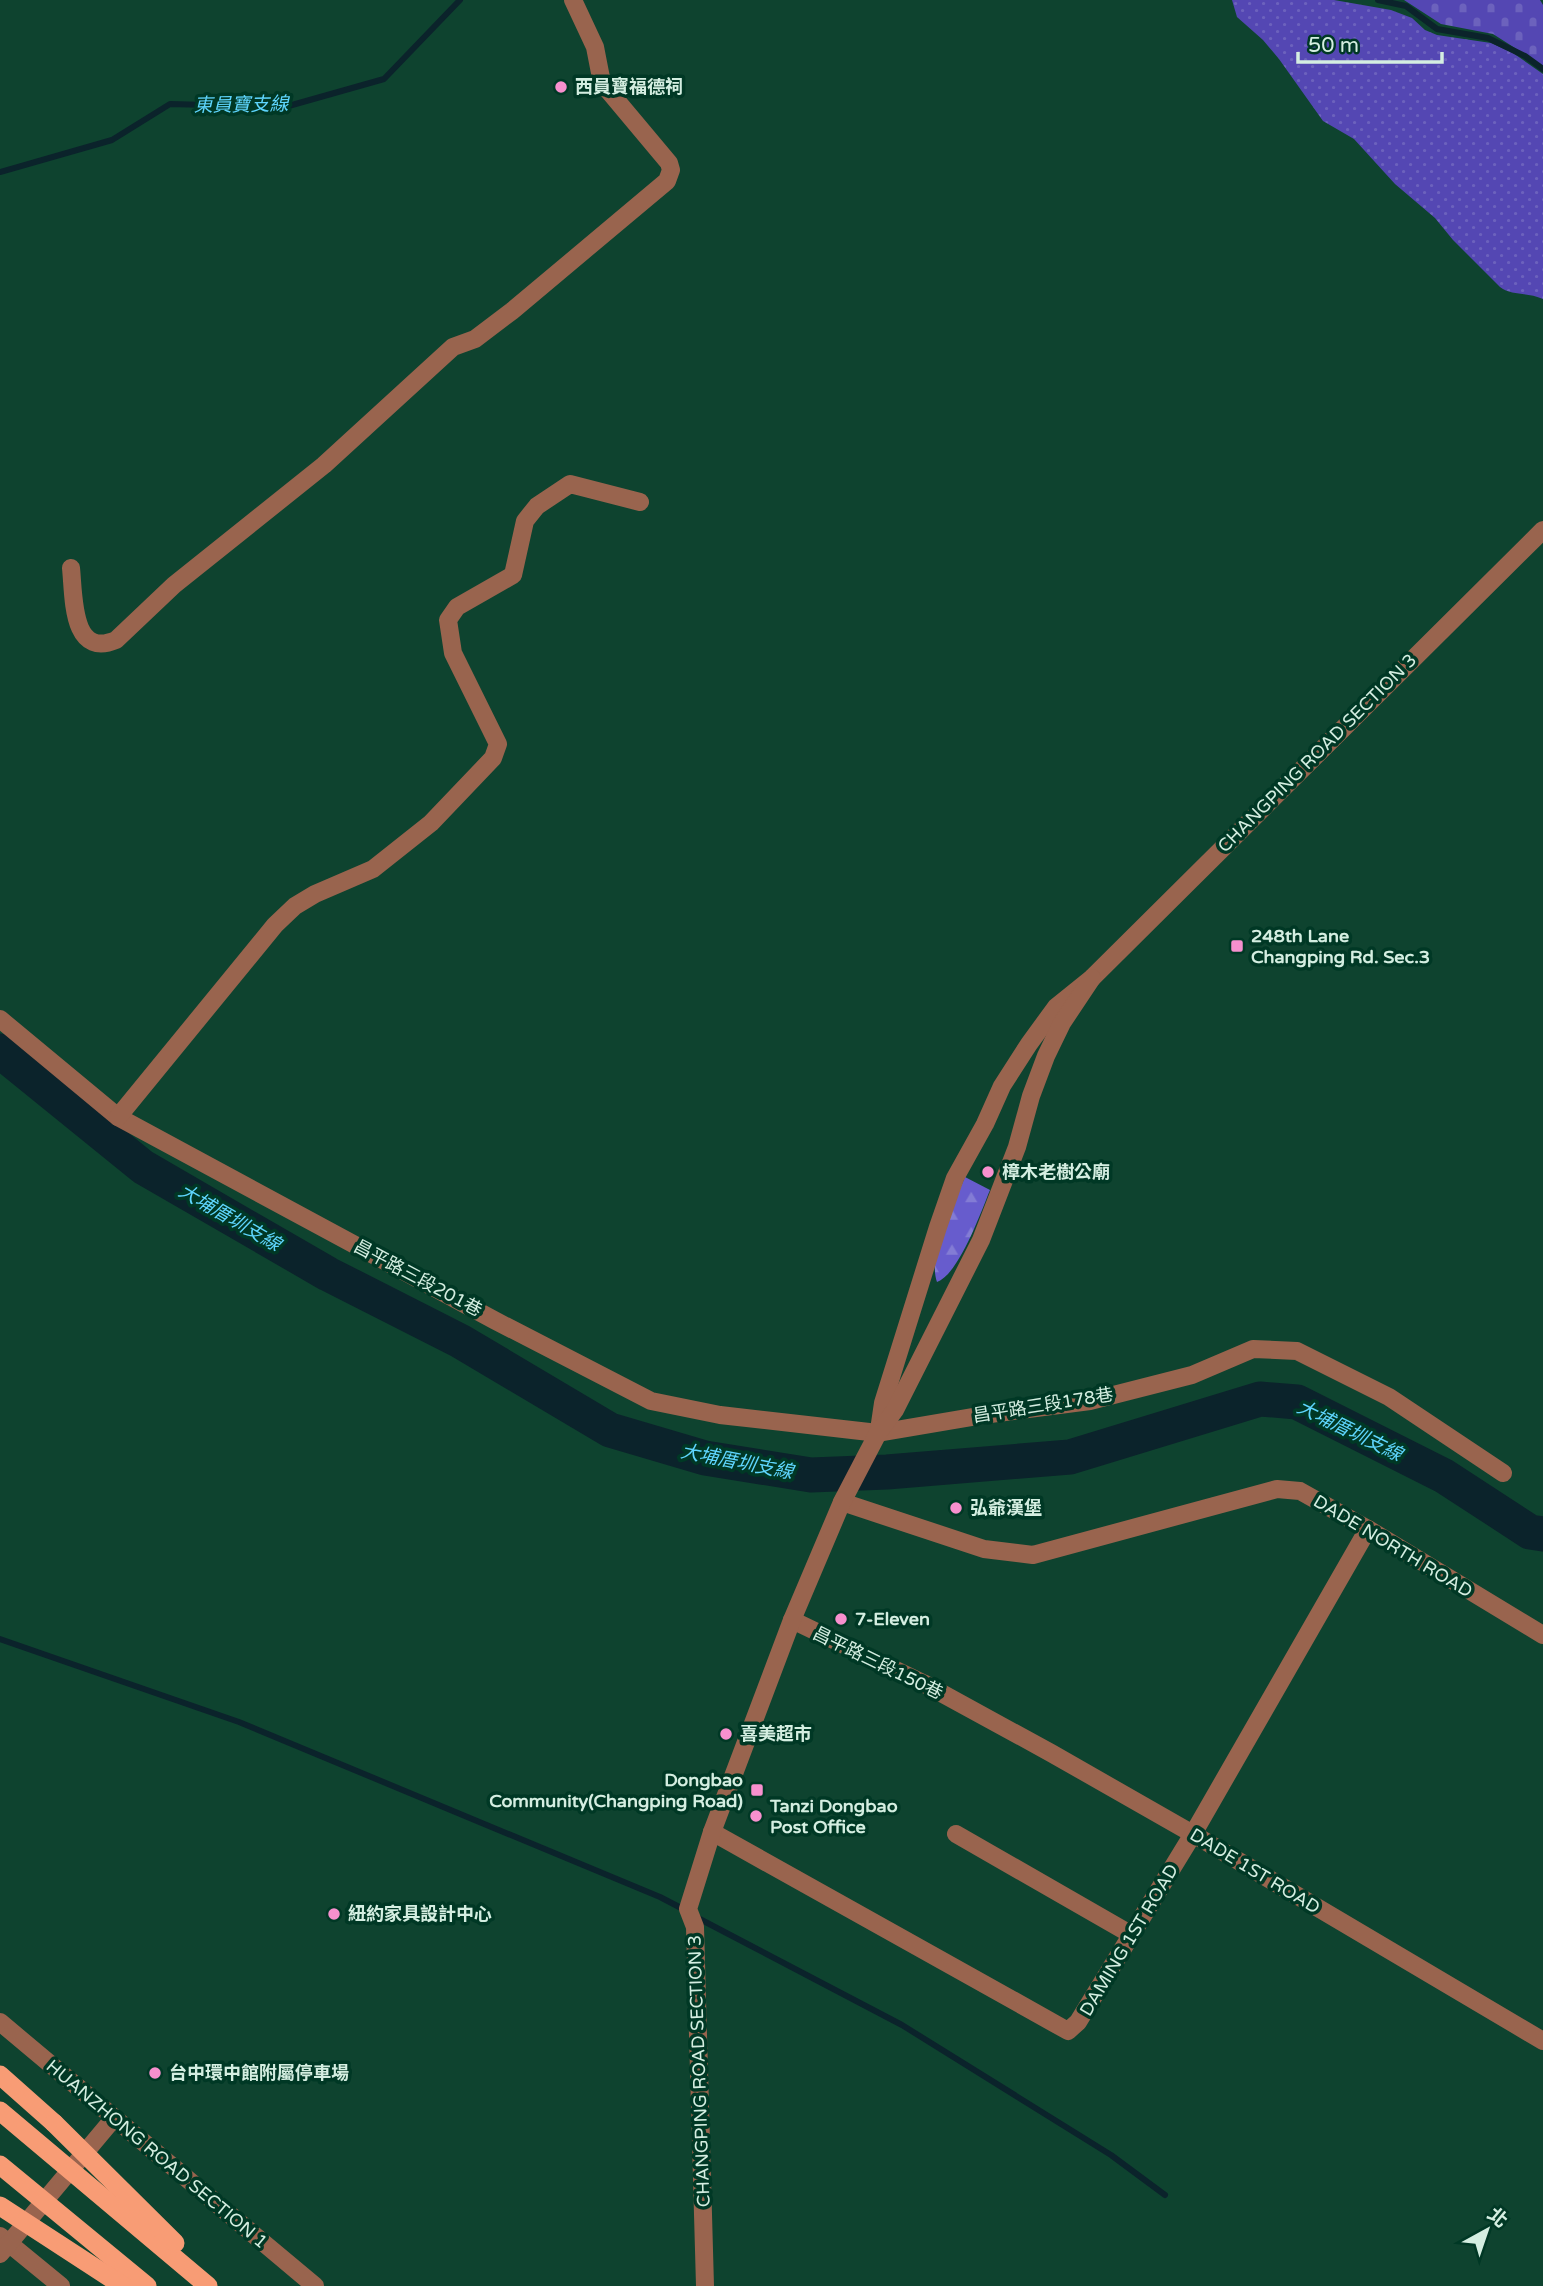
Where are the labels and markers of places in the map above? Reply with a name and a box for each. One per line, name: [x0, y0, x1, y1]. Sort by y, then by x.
place label: 西員寶福德祠: [575, 76, 683, 98]
marker: 西員寶福德祠: [553, 79, 569, 95]
place label: 248th Lane Changping Rd. Sec.3: [1251, 925, 1430, 968]
marker: 248th Lane Changping Rd. Sec.3: [1229, 938, 1245, 954]
place label: 樟木老樹公廟: [1002, 1161, 1110, 1183]
marker: 樟木老樹公廟: [980, 1164, 996, 1180]
place label: 弘爺漢堡: [970, 1497, 1042, 1519]
marker: 弘爺漢堡: [948, 1500, 964, 1516]
place label: 7-Eleven: [855, 1608, 930, 1630]
marker: 7-Eleven: [833, 1611, 849, 1627]
place label: 喜美超市: [740, 1723, 812, 1745]
marker: 喜美超市: [718, 1726, 734, 1742]
place label: Dongbao Community(Changping Road): [489, 1769, 743, 1812]
marker: Dongbao Community(Changping Road): [749, 1782, 765, 1798]
place label: Tanzi Dongbao Post Office: [769, 1795, 898, 1838]
marker: Tanzi Dongbao Post Office: [748, 1808, 764, 1824]
place label: 紐約家具設計中心: [348, 1903, 492, 1925]
marker: 紐約家具設計中心: [326, 1906, 342, 1922]
place label: 台中環中館附屬停車場: [169, 2062, 349, 2084]
marker: 台中環中館附屬停車場: [147, 2065, 163, 2081]

